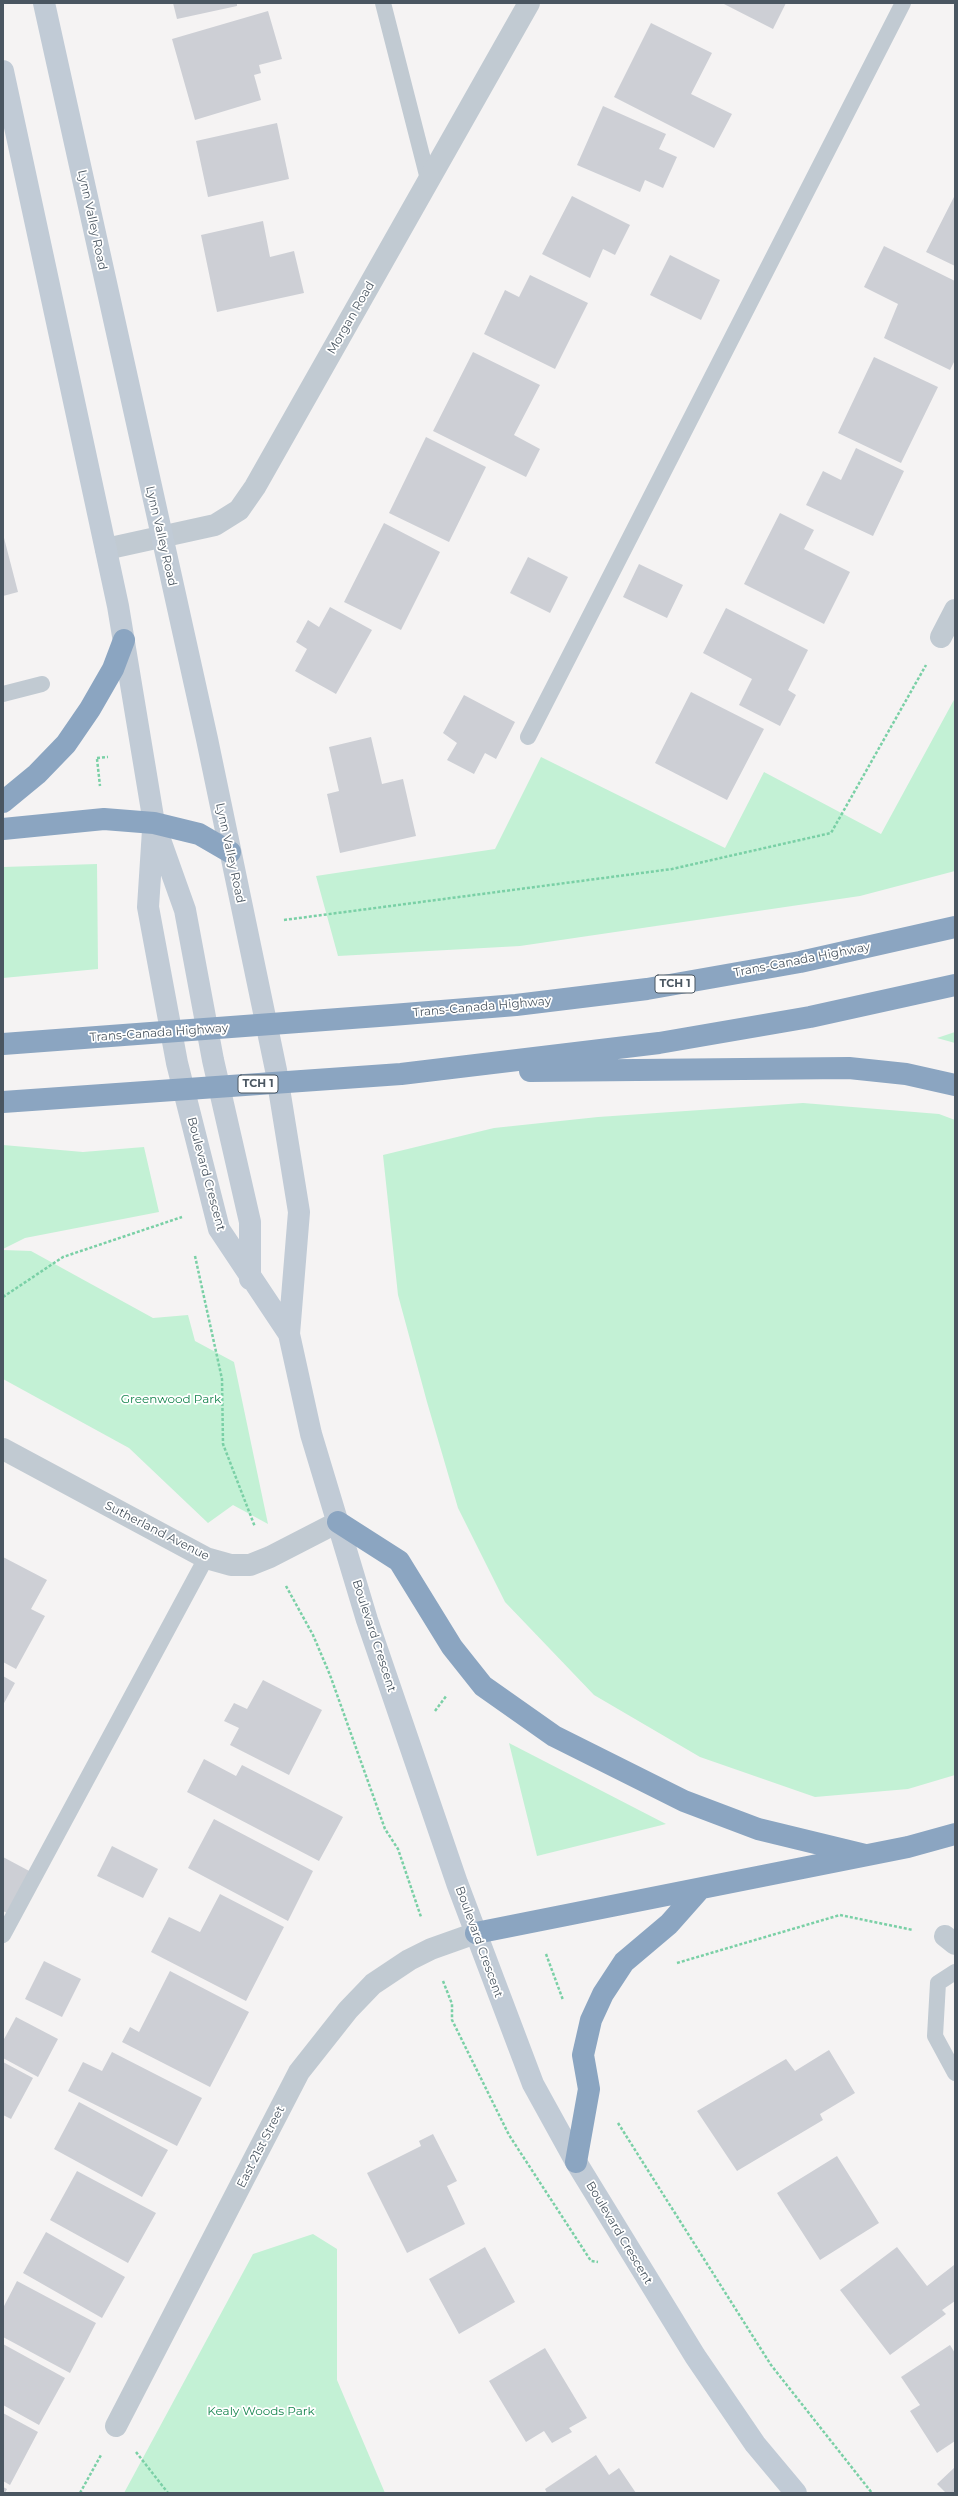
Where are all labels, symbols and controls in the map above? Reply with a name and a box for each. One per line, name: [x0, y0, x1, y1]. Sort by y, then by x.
street label: Lynn Valley Road: [74, 168, 110, 272]
street label: Morgan Road: [324, 279, 378, 357]
street label: Lynn Valley Road: [142, 484, 180, 588]
street label: Lynn Valley Road: [212, 801, 248, 905]
street label: Trans-Canada Highway: [733, 940, 871, 980]
road number: TCH 1: [655, 975, 695, 993]
street label: Trans-Canada Highway: [412, 994, 552, 1020]
street label: Trans-Canada Highway: [89, 1021, 229, 1045]
road number: TCH 1: [238, 1075, 278, 1093]
street label: Boulevard Crescent: [184, 1115, 228, 1233]
park label: Greenwood Park: [121, 1392, 221, 1406]
street label: Sutherland Avenue: [102, 1498, 212, 1564]
street label: Boulevard Crescent: [349, 1578, 399, 1694]
street label: Boulevard Crescent: [452, 1884, 506, 2000]
street label: East 21st Street: [234, 2104, 288, 2190]
street label: Boulevard Crescent: [583, 2179, 655, 2287]
park label: Kealy Woods Park: [207, 2404, 315, 2418]

